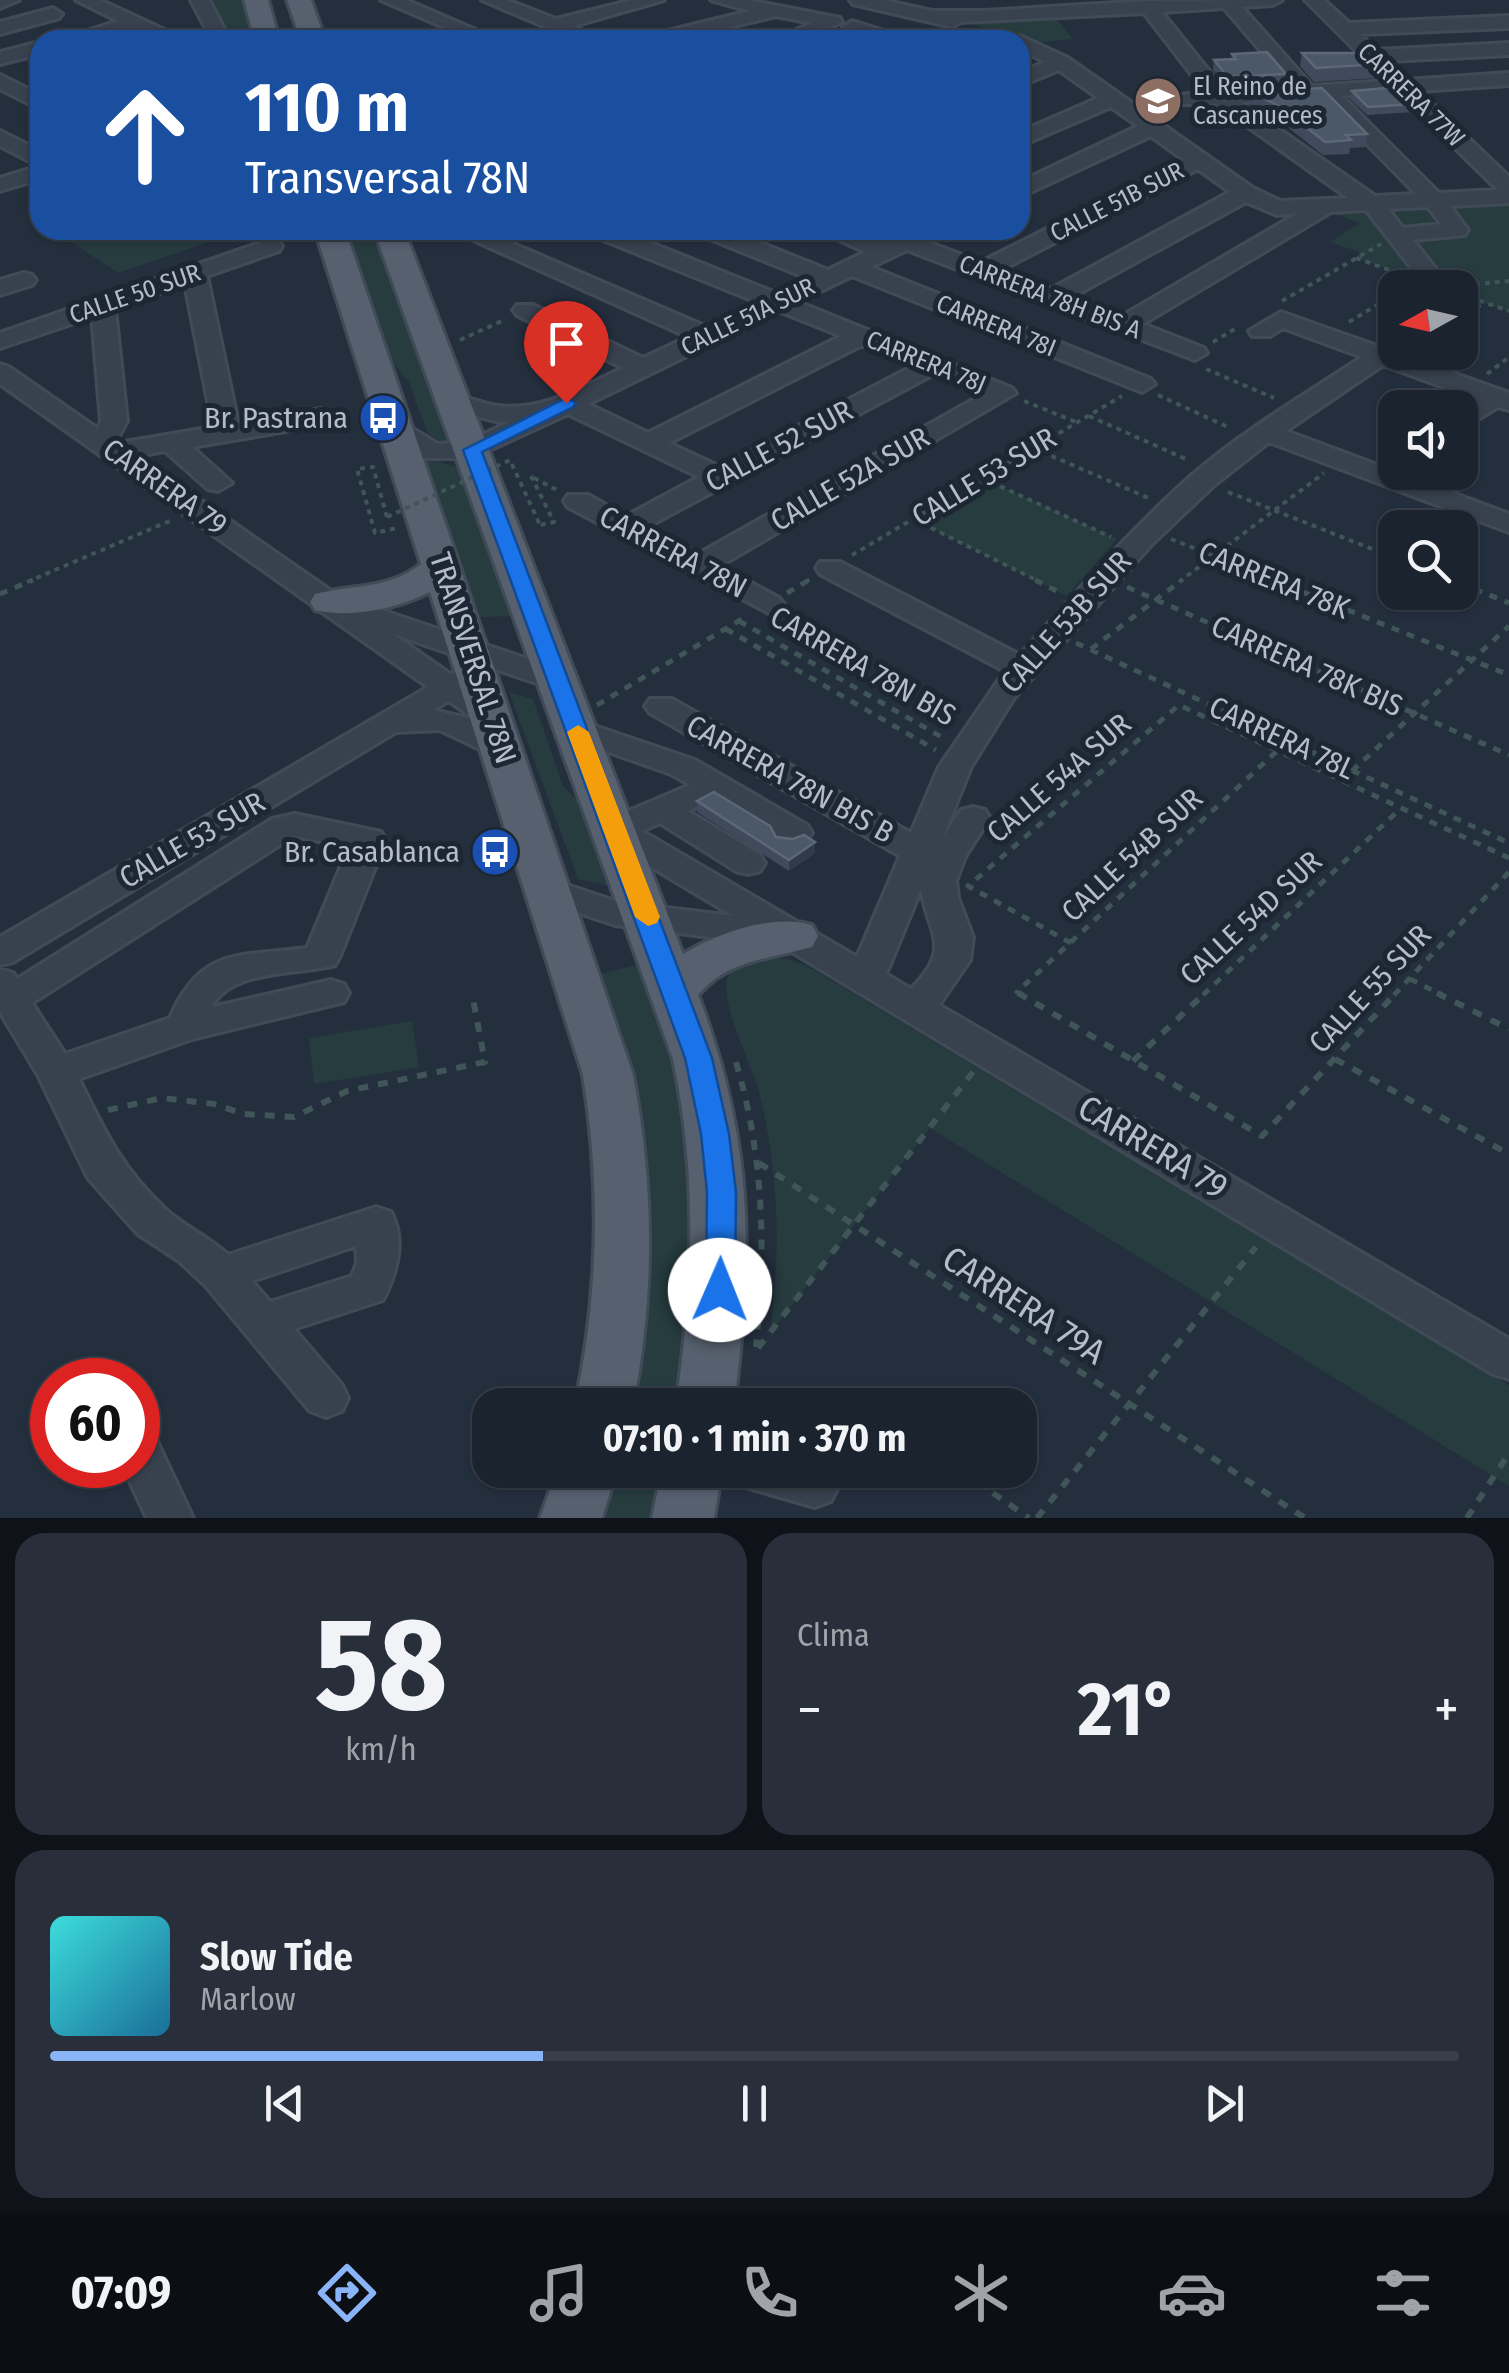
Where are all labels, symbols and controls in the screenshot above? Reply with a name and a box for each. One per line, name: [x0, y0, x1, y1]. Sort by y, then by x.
street label: CARRERA 77W: [1351, 37, 1471, 153]
text: 110 m: [245, 66, 409, 150]
icon: ahead: [80, 70, 210, 200]
place label: El Reino de Cascanueces: [1193, 72, 1323, 131]
school or university icon: El Reino de Cascanueces: [1132, 75, 1184, 127]
text: Transversal 78N: [245, 151, 530, 205]
street label: CALLE 51B SUR: [1045, 155, 1189, 248]
street label: CARRERA 78H BIS A: [955, 249, 1145, 345]
street label: CALLE 50 SUR: [65, 257, 205, 330]
north arrow: [1378, 270, 1478, 370]
map controls: [1378, 270, 1478, 610]
street label: CALLE 51A SUR: [676, 271, 820, 362]
street label: CARRERA 78I: [932, 288, 1060, 364]
pin: [524, 301, 609, 404]
icon: arrive: [539, 316, 594, 371]
street label: CARRERA 78J: [862, 324, 990, 400]
button: sound: [1378, 390, 1478, 490]
bus stop icon: Br. Pastrana: [357, 392, 409, 444]
street label: CALLE 52 SUR: [699, 392, 859, 500]
place label: Br. Pastrana: [204, 400, 348, 436]
street label: CALLE 52A SUR: [764, 419, 936, 539]
street label: CALLE 53 SUR: [905, 420, 1063, 534]
street label: CARRERA 79: [96, 431, 234, 543]
street label: CARRERA 78N: [593, 498, 753, 606]
button: search: [1378, 510, 1478, 610]
street label: CARRERA 78K: [1193, 533, 1355, 627]
street label: CALLE 53B SUR: [993, 544, 1139, 700]
street label: TRANSVERSAL 78N: [422, 548, 524, 768]
street label: CARRERA 78N BIS: [764, 598, 962, 734]
street label: CARRERA 78K BIS: [1206, 608, 1408, 724]
street label: CARRERA 78L: [1203, 689, 1361, 787]
street label: CALLE 54A SUR: [980, 706, 1138, 850]
street label: CARRERA 78N BIS B: [680, 707, 900, 851]
street label: CALLE 54B SUR: [1054, 781, 1210, 929]
street label: CALLE 53 SUR: [113, 784, 271, 896]
bus stop icon: Br. Casablanca: [469, 826, 521, 878]
place label: Br. Casablanca: [284, 834, 460, 870]
street label: CALLE 54D SUR: [1173, 843, 1329, 993]
street label: CALLE 55 SUR: [1302, 917, 1438, 1061]
street label: CARRERA 79: [1071, 1086, 1235, 1208]
street label: CARRERA 79A: [935, 1237, 1114, 1373]
position arrow: [668, 1238, 772, 1342]
speed limit sign: 60: [30, 1358, 160, 1488]
text: 07:10 · 1 min · 370 m: [603, 1415, 906, 1461]
text: 58: [315, 1587, 447, 1743]
text: Clima: [797, 1616, 870, 1654]
text: 21°: [1078, 1665, 1178, 1755]
text: −: [797, 1677, 822, 1743]
text: +: [1434, 1677, 1459, 1743]
text: km/h: [345, 1730, 417, 1768]
text: Slow Tide: [200, 1934, 353, 1980]
text: Marlow: [200, 1980, 296, 2018]
icon: previous: [257, 2076, 312, 2131]
icon: pause: [727, 2076, 782, 2131]
icon: next: [1197, 2076, 1252, 2131]
icon: directions: [312, 2258, 382, 2328]
icon: music: [524, 2258, 594, 2328]
icon: phone: [735, 2258, 805, 2328]
icon: climate: [946, 2258, 1016, 2328]
icon: car: [1157, 2258, 1227, 2328]
icon: filters: [1368, 2258, 1438, 2328]
text: 07:09: [71, 2266, 171, 2320]

